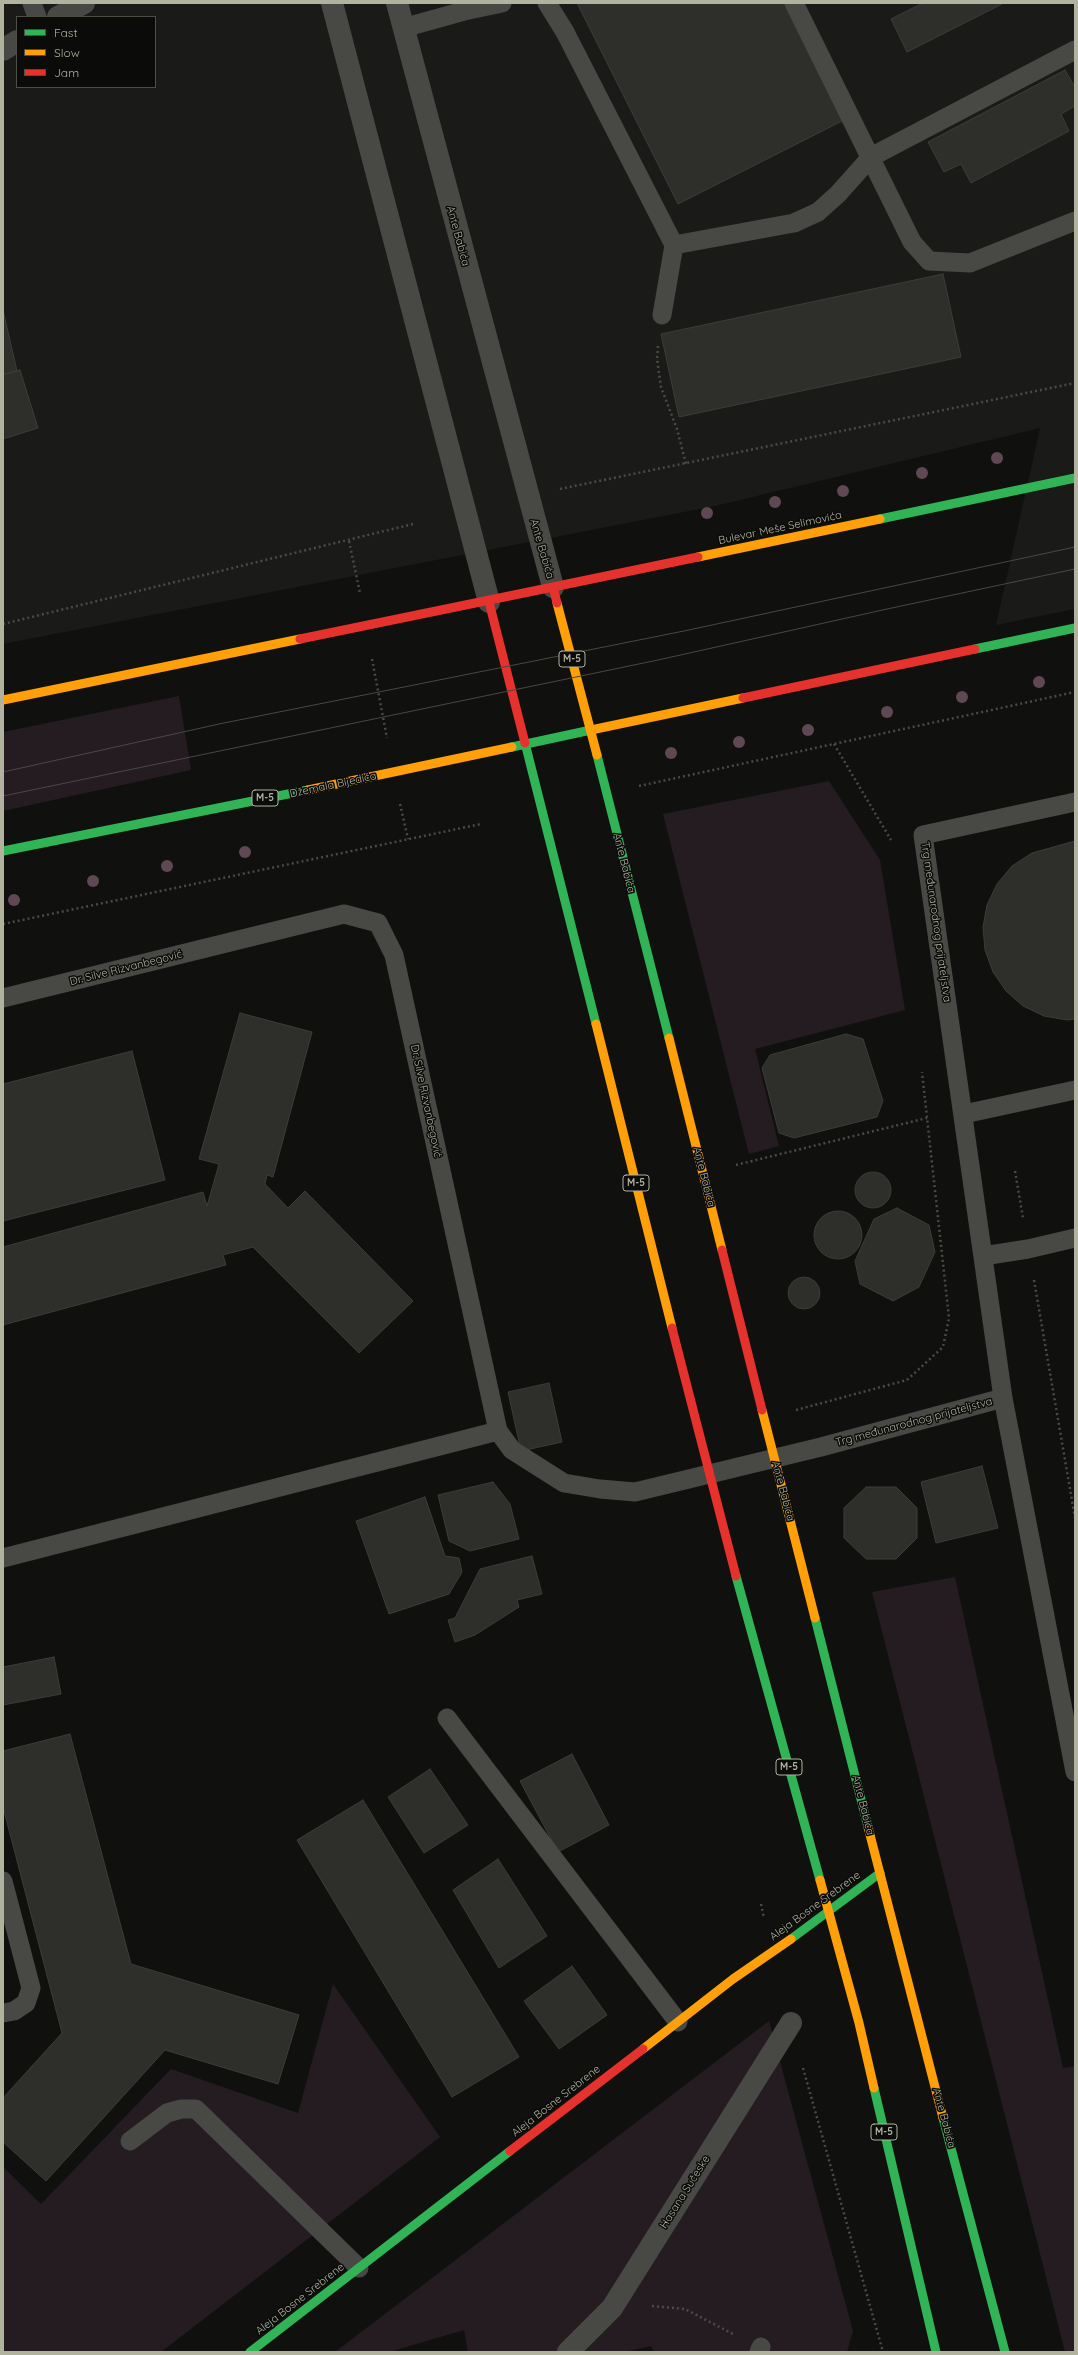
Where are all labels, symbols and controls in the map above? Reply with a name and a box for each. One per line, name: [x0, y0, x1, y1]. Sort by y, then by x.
legend: [16, 16, 156, 88]
text: Fast: [54, 25, 78, 40]
text: Slow: [54, 45, 80, 60]
text: Jam: [54, 65, 79, 80]
street label: Ante Babića: [444, 205, 472, 267]
street label: Bulevar Meše Selimovića: [717, 508, 843, 548]
street label: Ante Babića: [527, 518, 557, 580]
road number: M-5: [559, 651, 585, 667]
street label: Džemala Bijedića: [288, 769, 378, 801]
road number: M-5: [252, 790, 278, 806]
street label: Ante Babića: [610, 832, 638, 894]
street label: Trg međunarodnog prijateljstva: [918, 841, 954, 1003]
street label: Dr. Silve Rizvanbegović: [68, 948, 184, 988]
street label: Dr. Silve Rizvanbegović: [408, 1043, 444, 1159]
street label: Ante Babića: [690, 1146, 718, 1208]
road number: M-5: [623, 1175, 649, 1191]
street label: Trg međunarodnog prijateljstva: [834, 1395, 994, 1449]
street label: Ante Babića: [769, 1460, 797, 1522]
road number: M-5: [776, 1759, 802, 1775]
street label: Ante Babića: [849, 1774, 877, 1836]
street label: Aleja Bosne Srebrene: [767, 1869, 863, 1943]
street label: Aleja Bosne Srebrene: [509, 2062, 603, 2140]
street label: Ante Babića: [930, 2087, 958, 2149]
road number: M-5: [871, 2124, 897, 2140]
street label: Hasana Sučeske: [657, 2153, 713, 2231]
street label: Aleja Bosne Srebrene: [253, 2260, 347, 2338]

